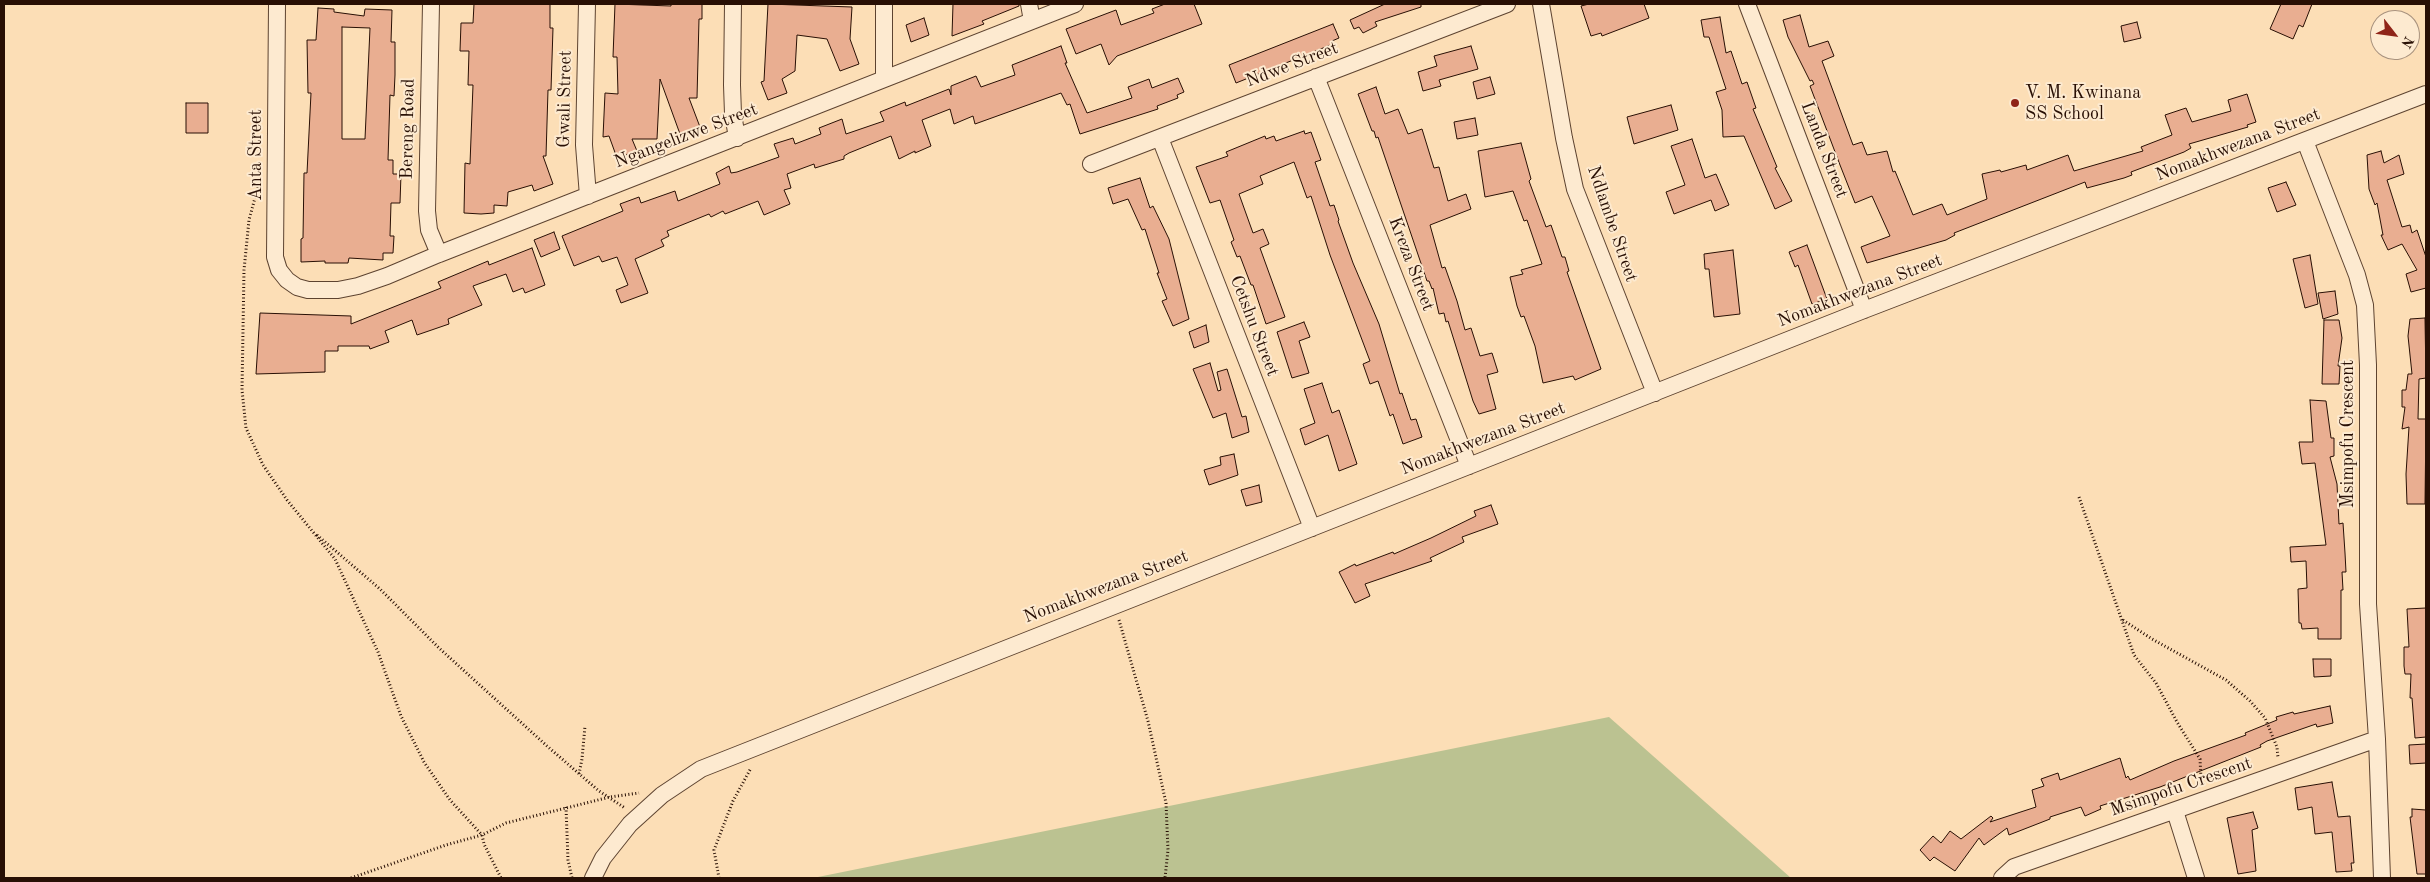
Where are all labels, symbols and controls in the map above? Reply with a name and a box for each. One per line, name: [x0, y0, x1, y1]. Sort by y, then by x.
north arrow: [2370, 10, 2420, 60]
text: N: [2398, 34, 2416, 50]
street label: Ndwe Street: [1243, 37, 1341, 93]
street label: Gwali Street: [553, 50, 577, 148]
street label: Bereng Road: [396, 78, 420, 180]
place label: V. M. Kwinana SS School: [2025, 82, 2141, 125]
marker: V. M. Kwinana SS School: [2009, 97, 2021, 109]
street label: Ngangelizwe Street: [611, 99, 761, 173]
street label: Landa Street: [1796, 99, 1852, 201]
street label: Nomakhwezana Street: [2153, 104, 2323, 186]
street label: Anta Street: [245, 109, 267, 201]
street label: Ndlambe Street: [1582, 163, 1642, 285]
street label: Kreza Street: [1383, 214, 1439, 314]
street label: Nomakhwezana Street: [1775, 250, 1945, 332]
street label: Cetshu Street: [1225, 272, 1283, 380]
street label: Msimpofu Crescent: [2337, 360, 2359, 508]
street label: Nomakhwezana Street: [1398, 398, 1568, 480]
street label: Nomakhwezana Street: [1021, 546, 1191, 628]
street label: Msimpofu Crescent: [2107, 753, 2255, 821]

